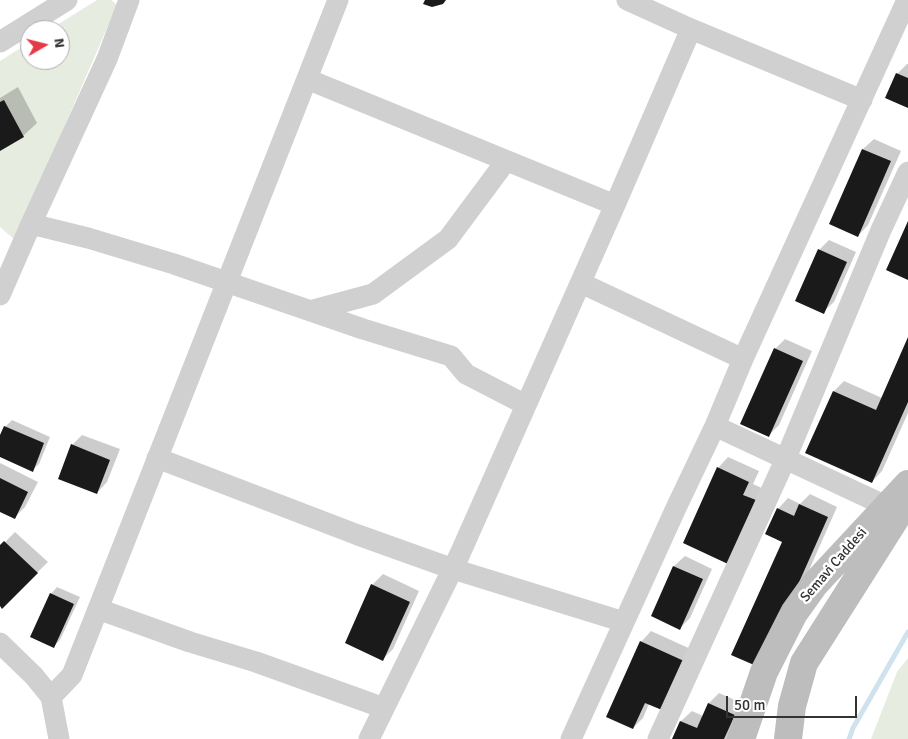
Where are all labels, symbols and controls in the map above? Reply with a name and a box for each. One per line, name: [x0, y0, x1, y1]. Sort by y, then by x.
north arrow: [20, 20, 70, 70]
text: N: [50, 37, 68, 49]
street label: Semavi Caddesi: [797, 524, 871, 606]
scale bar: [728, 686, 859, 718]
text: 50 m: [734, 696, 765, 714]

